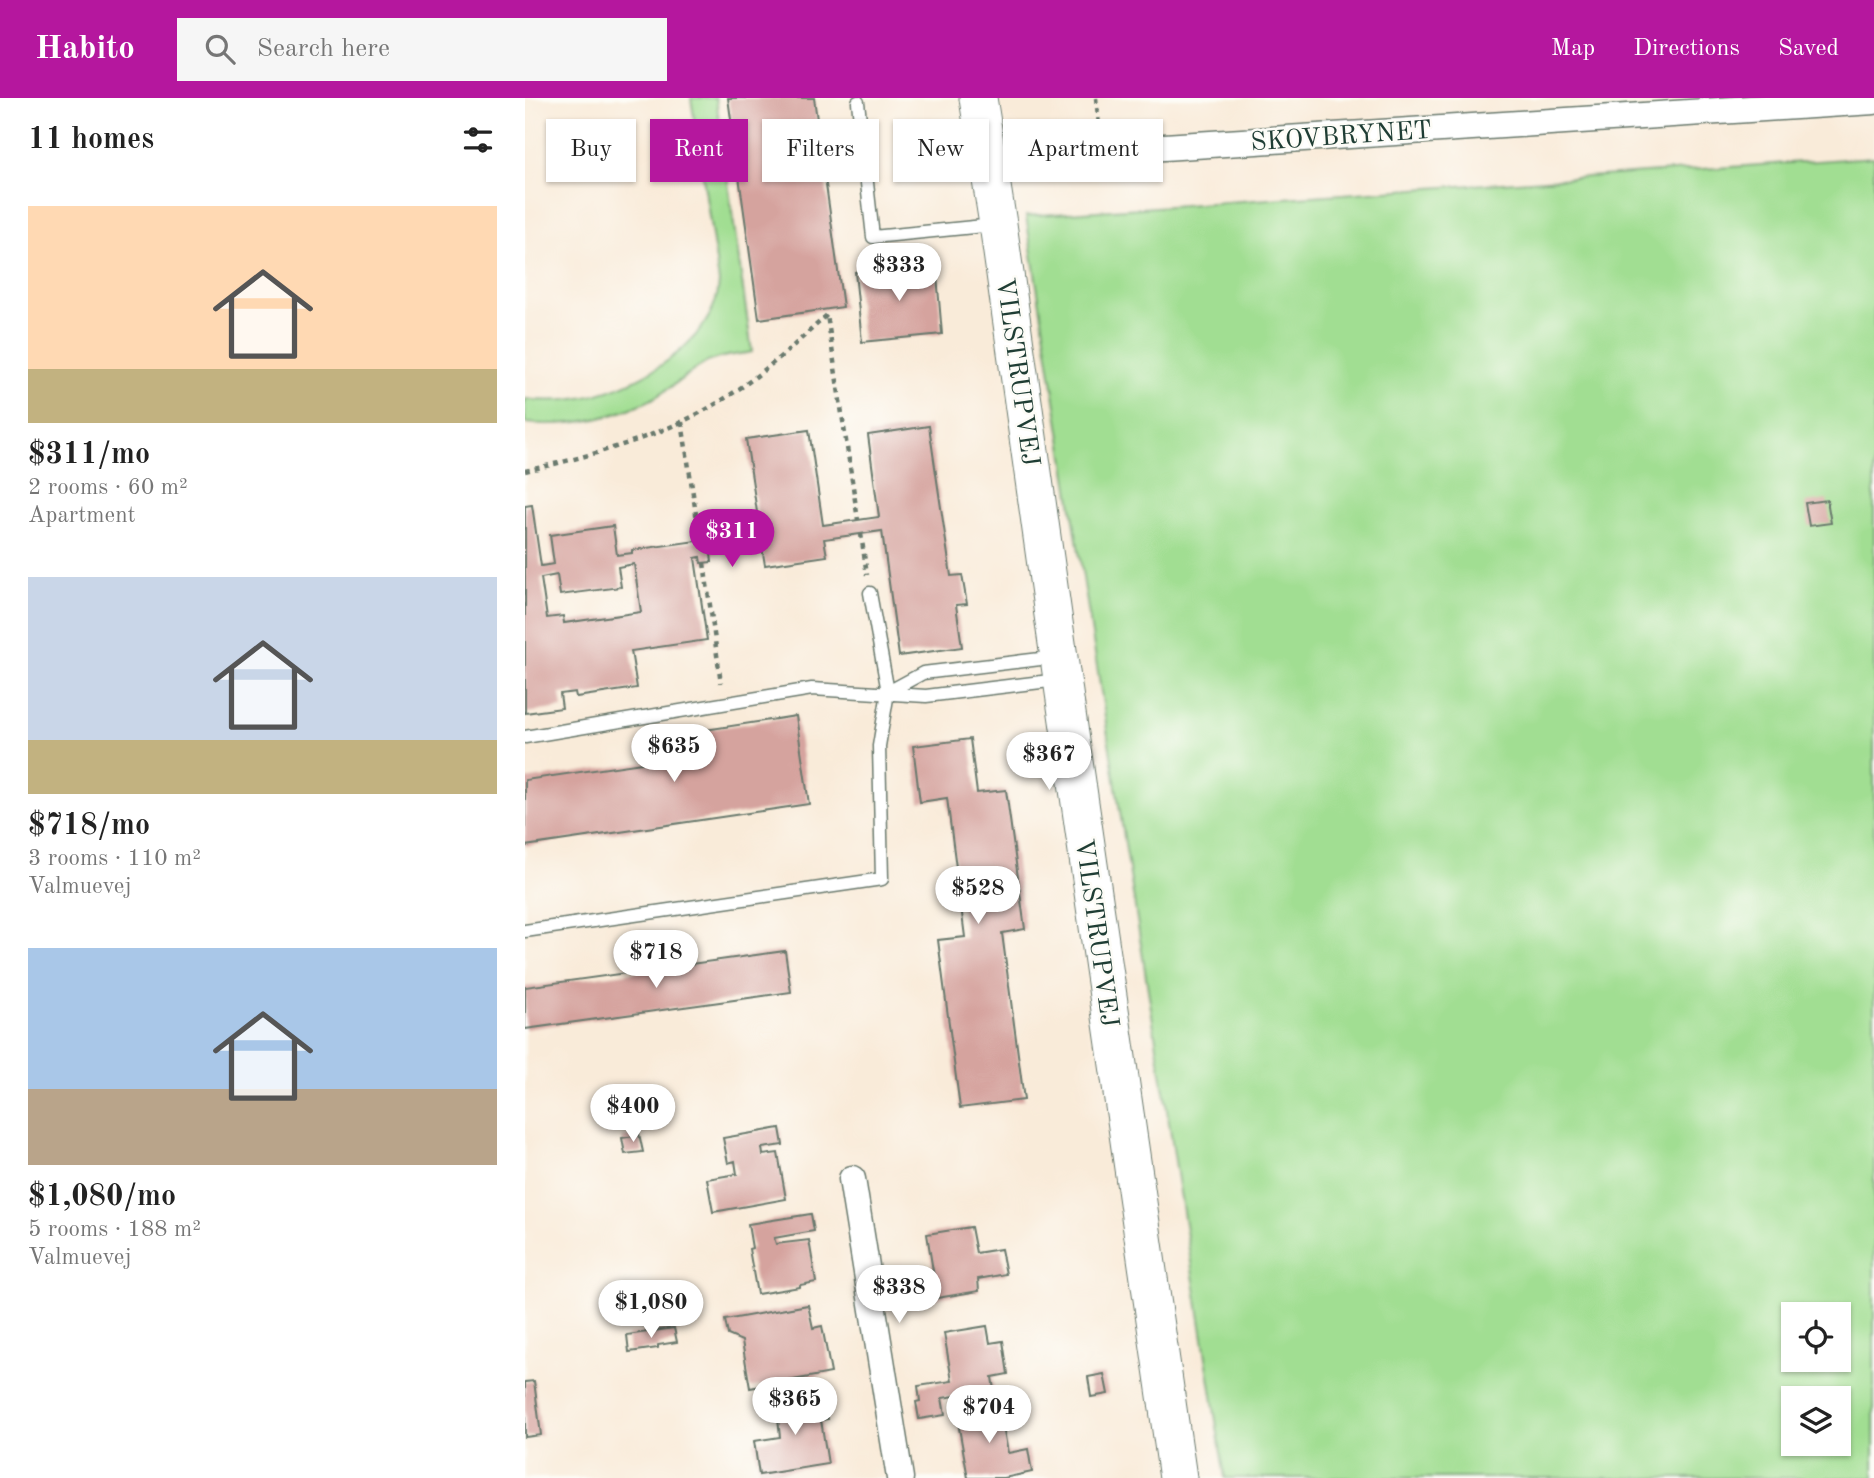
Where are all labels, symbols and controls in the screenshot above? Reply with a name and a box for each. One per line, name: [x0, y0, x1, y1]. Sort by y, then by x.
search box: [177, 18, 667, 81]
icon: search: [201, 30, 239, 68]
text: Habito: [35, 33, 135, 66]
text: Search here: [257, 36, 390, 62]
text: Map: [1551, 37, 1595, 61]
text: Directions: [1633, 37, 1740, 61]
text: Saved: [1778, 37, 1839, 61]
street label: SKOVBRYNET: [1250, 118, 1433, 156]
chip: Buy: [546, 119, 636, 182]
chip: Rent: [650, 119, 748, 182]
chip: Filters: [762, 119, 879, 182]
chip: New: [893, 119, 989, 182]
chip: Apartment: [1003, 119, 1163, 182]
icon: filters: [459, 121, 497, 159]
text: 11 homes: [28, 125, 154, 155]
pin: $333: [858, 244, 940, 303]
icon: home: [200, 251, 326, 377]
text: $333: [872, 254, 926, 277]
street label: VILSTRUPVEJ: [991, 276, 1043, 468]
text: $311/mo: [28, 440, 150, 470]
text: 2 rooms · 60 m²: [28, 476, 188, 499]
text: Apartment: [28, 504, 136, 527]
pin: $311: [691, 510, 773, 569]
text: $311: [705, 520, 759, 543]
icon: home: [200, 622, 326, 748]
pin: $635: [633, 724, 715, 784]
pin: $367: [1008, 732, 1090, 792]
text: $635: [647, 735, 701, 758]
text: $367: [1022, 743, 1076, 766]
text: $718/mo: [28, 811, 150, 841]
street label: VILSTRUPVEJ: [1070, 837, 1122, 1029]
text: 3 rooms · 110 m²: [28, 847, 201, 870]
pin: $528: [937, 866, 1019, 926]
text: Valmuevej: [28, 875, 132, 898]
text: $528: [951, 877, 1005, 900]
pin: $718: [615, 930, 697, 990]
text: $718: [629, 941, 683, 964]
icon: home: [200, 993, 326, 1119]
pin: $400: [592, 1084, 674, 1144]
text: $400: [606, 1095, 660, 1118]
text: $1,080/mo: [28, 1182, 176, 1212]
text: 5 rooms · 188 m²: [28, 1218, 201, 1241]
text: Valmuevej: [28, 1246, 132, 1269]
pin: $338: [858, 1266, 940, 1325]
text: $338: [872, 1276, 926, 1299]
pin: $1,080: [594, 1280, 708, 1340]
text: $1,080: [614, 1291, 688, 1314]
map controls: [1781, 1302, 1851, 1456]
button: locate: [1781, 1302, 1851, 1372]
pin: $365: [754, 1378, 836, 1437]
pin: $704: [948, 1386, 1030, 1445]
button: layers: [1781, 1386, 1851, 1456]
text: $365: [768, 1388, 822, 1411]
text: $704: [962, 1396, 1016, 1419]

